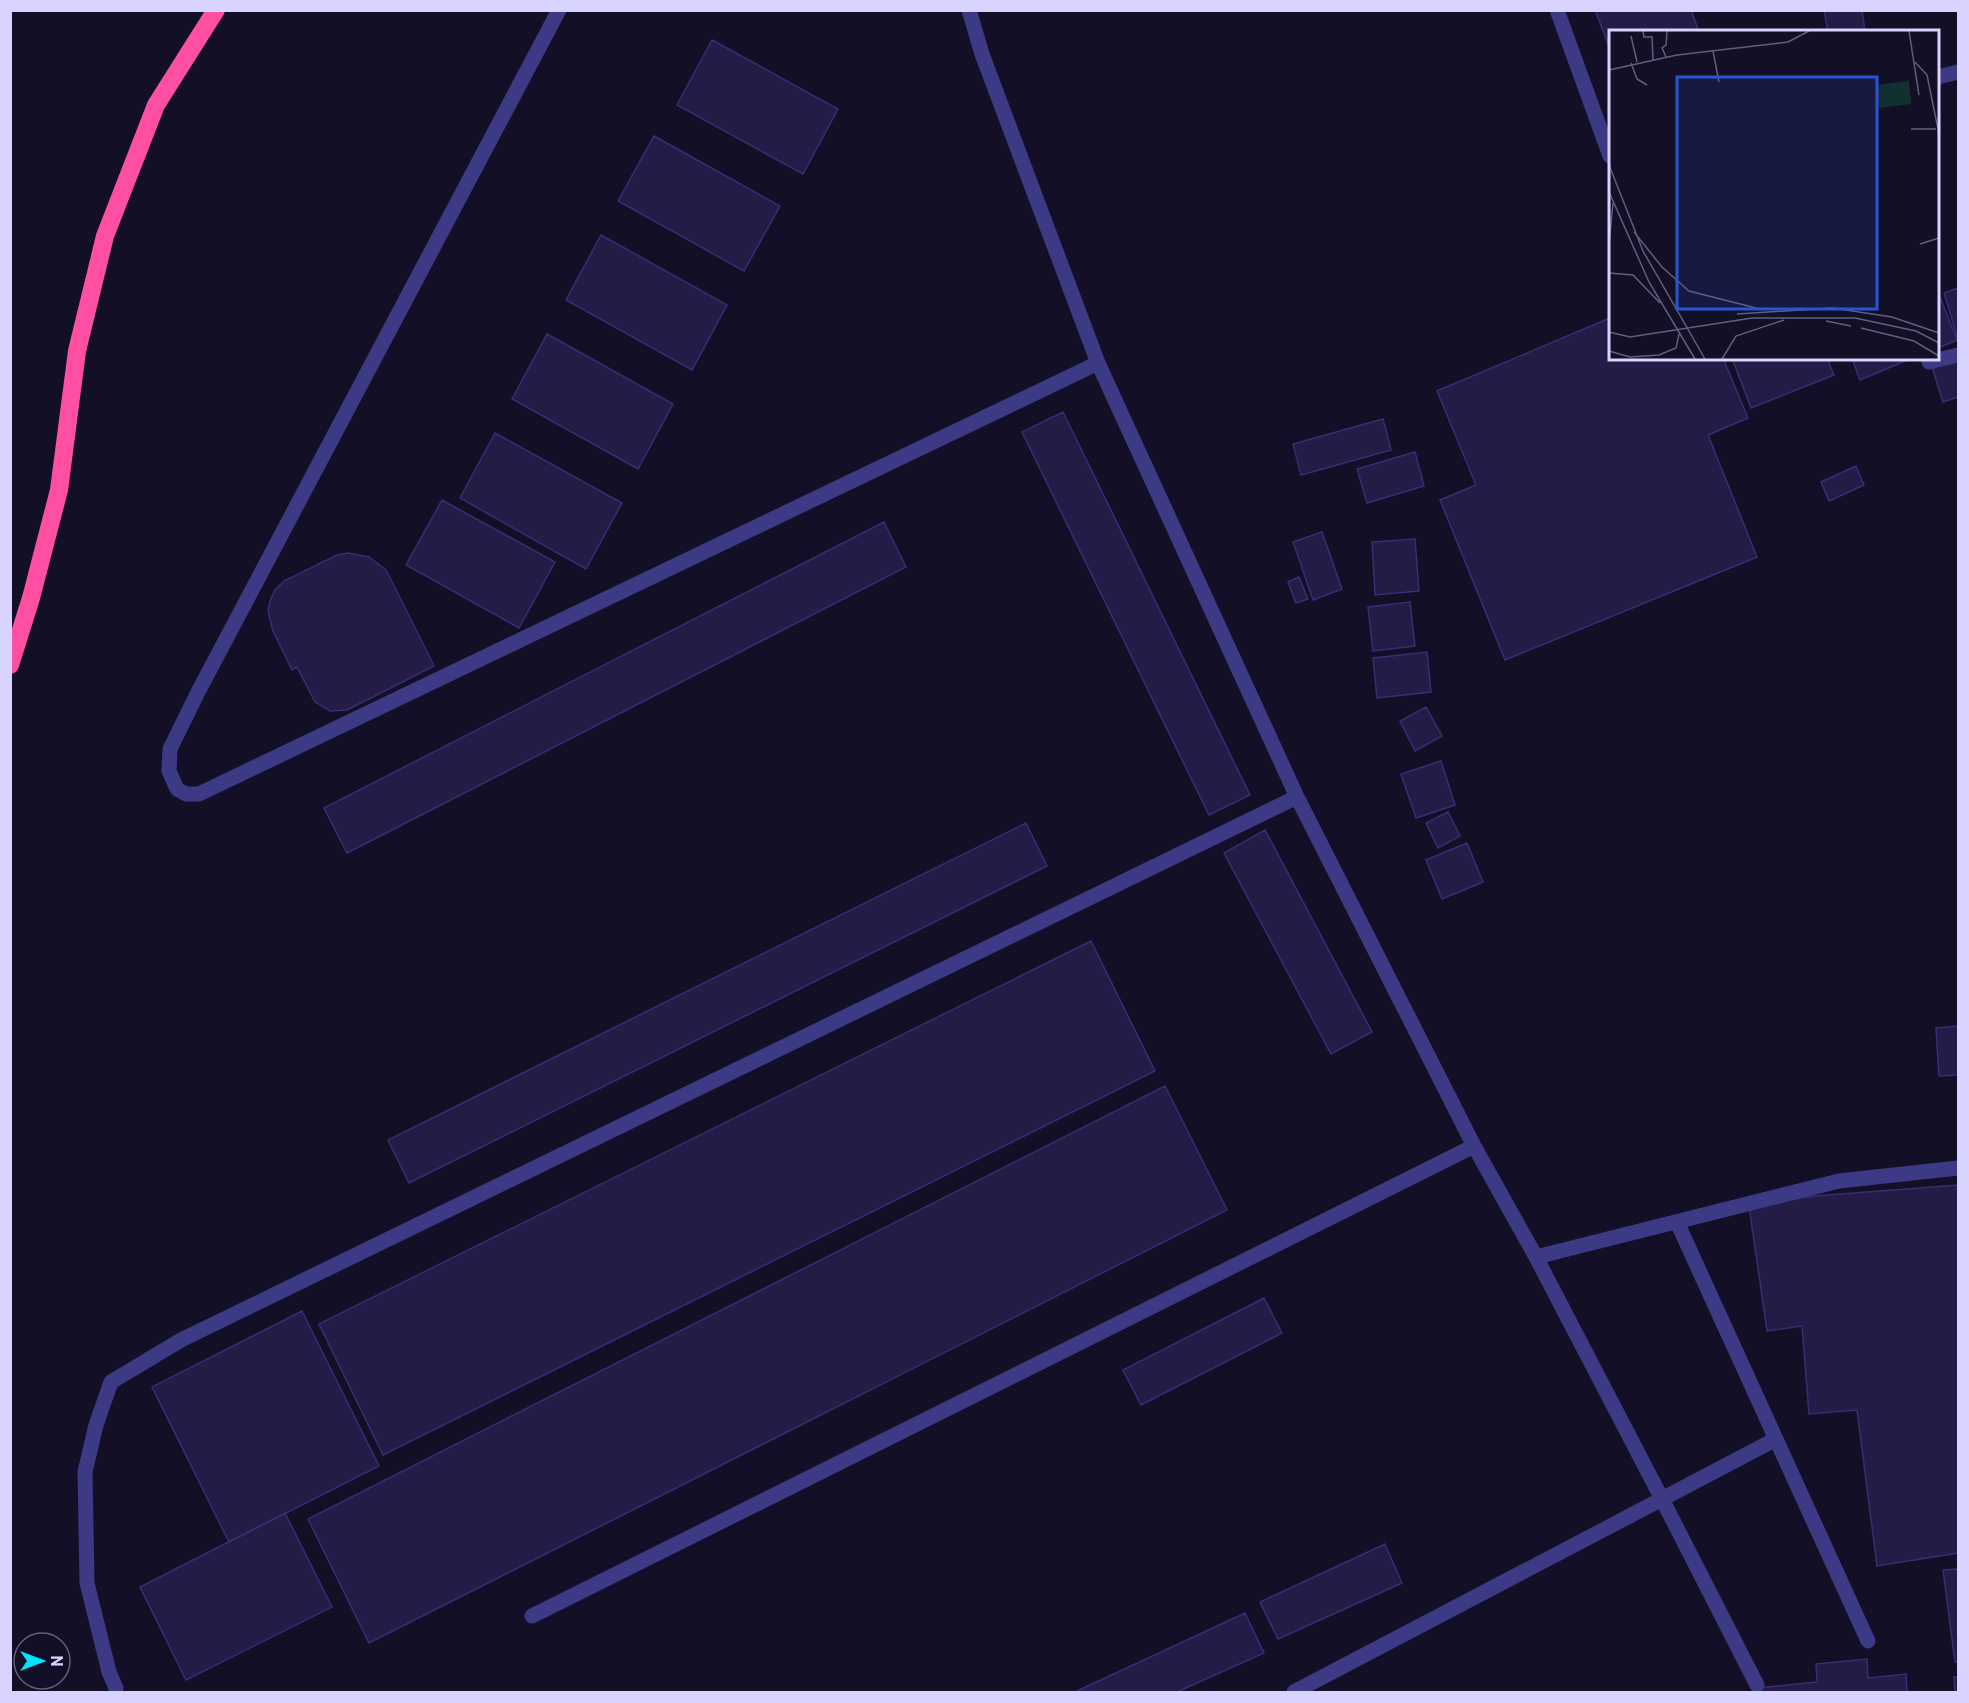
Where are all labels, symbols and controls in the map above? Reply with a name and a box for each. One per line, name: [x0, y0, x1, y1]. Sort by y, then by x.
inset map: [1609, 30, 1939, 360]
north arrow: [12, 1631, 72, 1691]
text: N: [45, 1655, 65, 1667]

